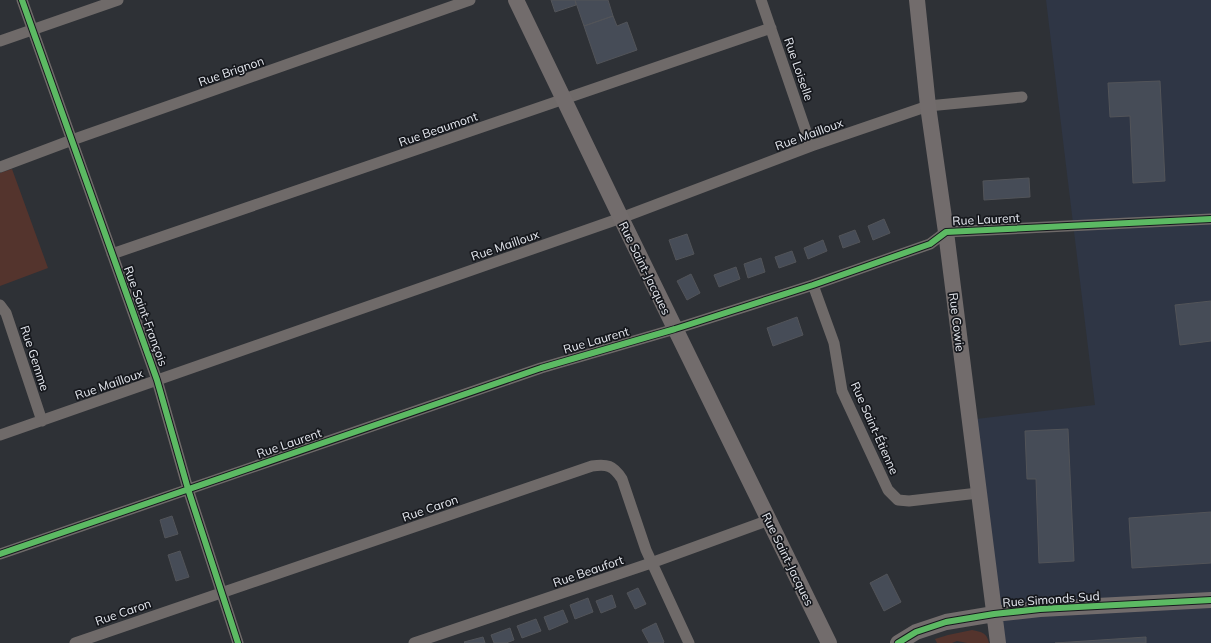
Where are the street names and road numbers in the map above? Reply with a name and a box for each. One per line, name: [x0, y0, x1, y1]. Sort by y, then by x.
street label: Rue Loiselle: [781, 35, 817, 103]
street label: Rue Brignon: [196, 53, 266, 89]
street label: Rue Beaumont: [397, 109, 479, 149]
street label: Rue Mailloux: [773, 115, 846, 153]
street label: Rue Laurent: [952, 210, 1020, 228]
street label: Rue Saint-Jacques: [616, 219, 674, 317]
street label: Rue Mailloux: [469, 226, 542, 264]
street label: Rue Saint-François: [121, 264, 171, 368]
street label: Rue Cowie: [946, 292, 968, 352]
street label: Rue Gemme: [17, 323, 53, 393]
street label: Rue Laurent: [561, 323, 631, 357]
street label: Rue Mailloux: [73, 365, 146, 403]
street label: Rue Saint-Étienne: [848, 379, 902, 477]
street label: Rue Laurent: [255, 425, 323, 461]
street label: Rue Caron: [400, 491, 460, 525]
street label: Rue Saint-Jacques: [759, 510, 817, 608]
street label: Rue Beaufort: [551, 552, 625, 590]
street label: Rue Simonds Sud: [1002, 588, 1100, 610]
street label: Rue Caron: [93, 595, 153, 629]

